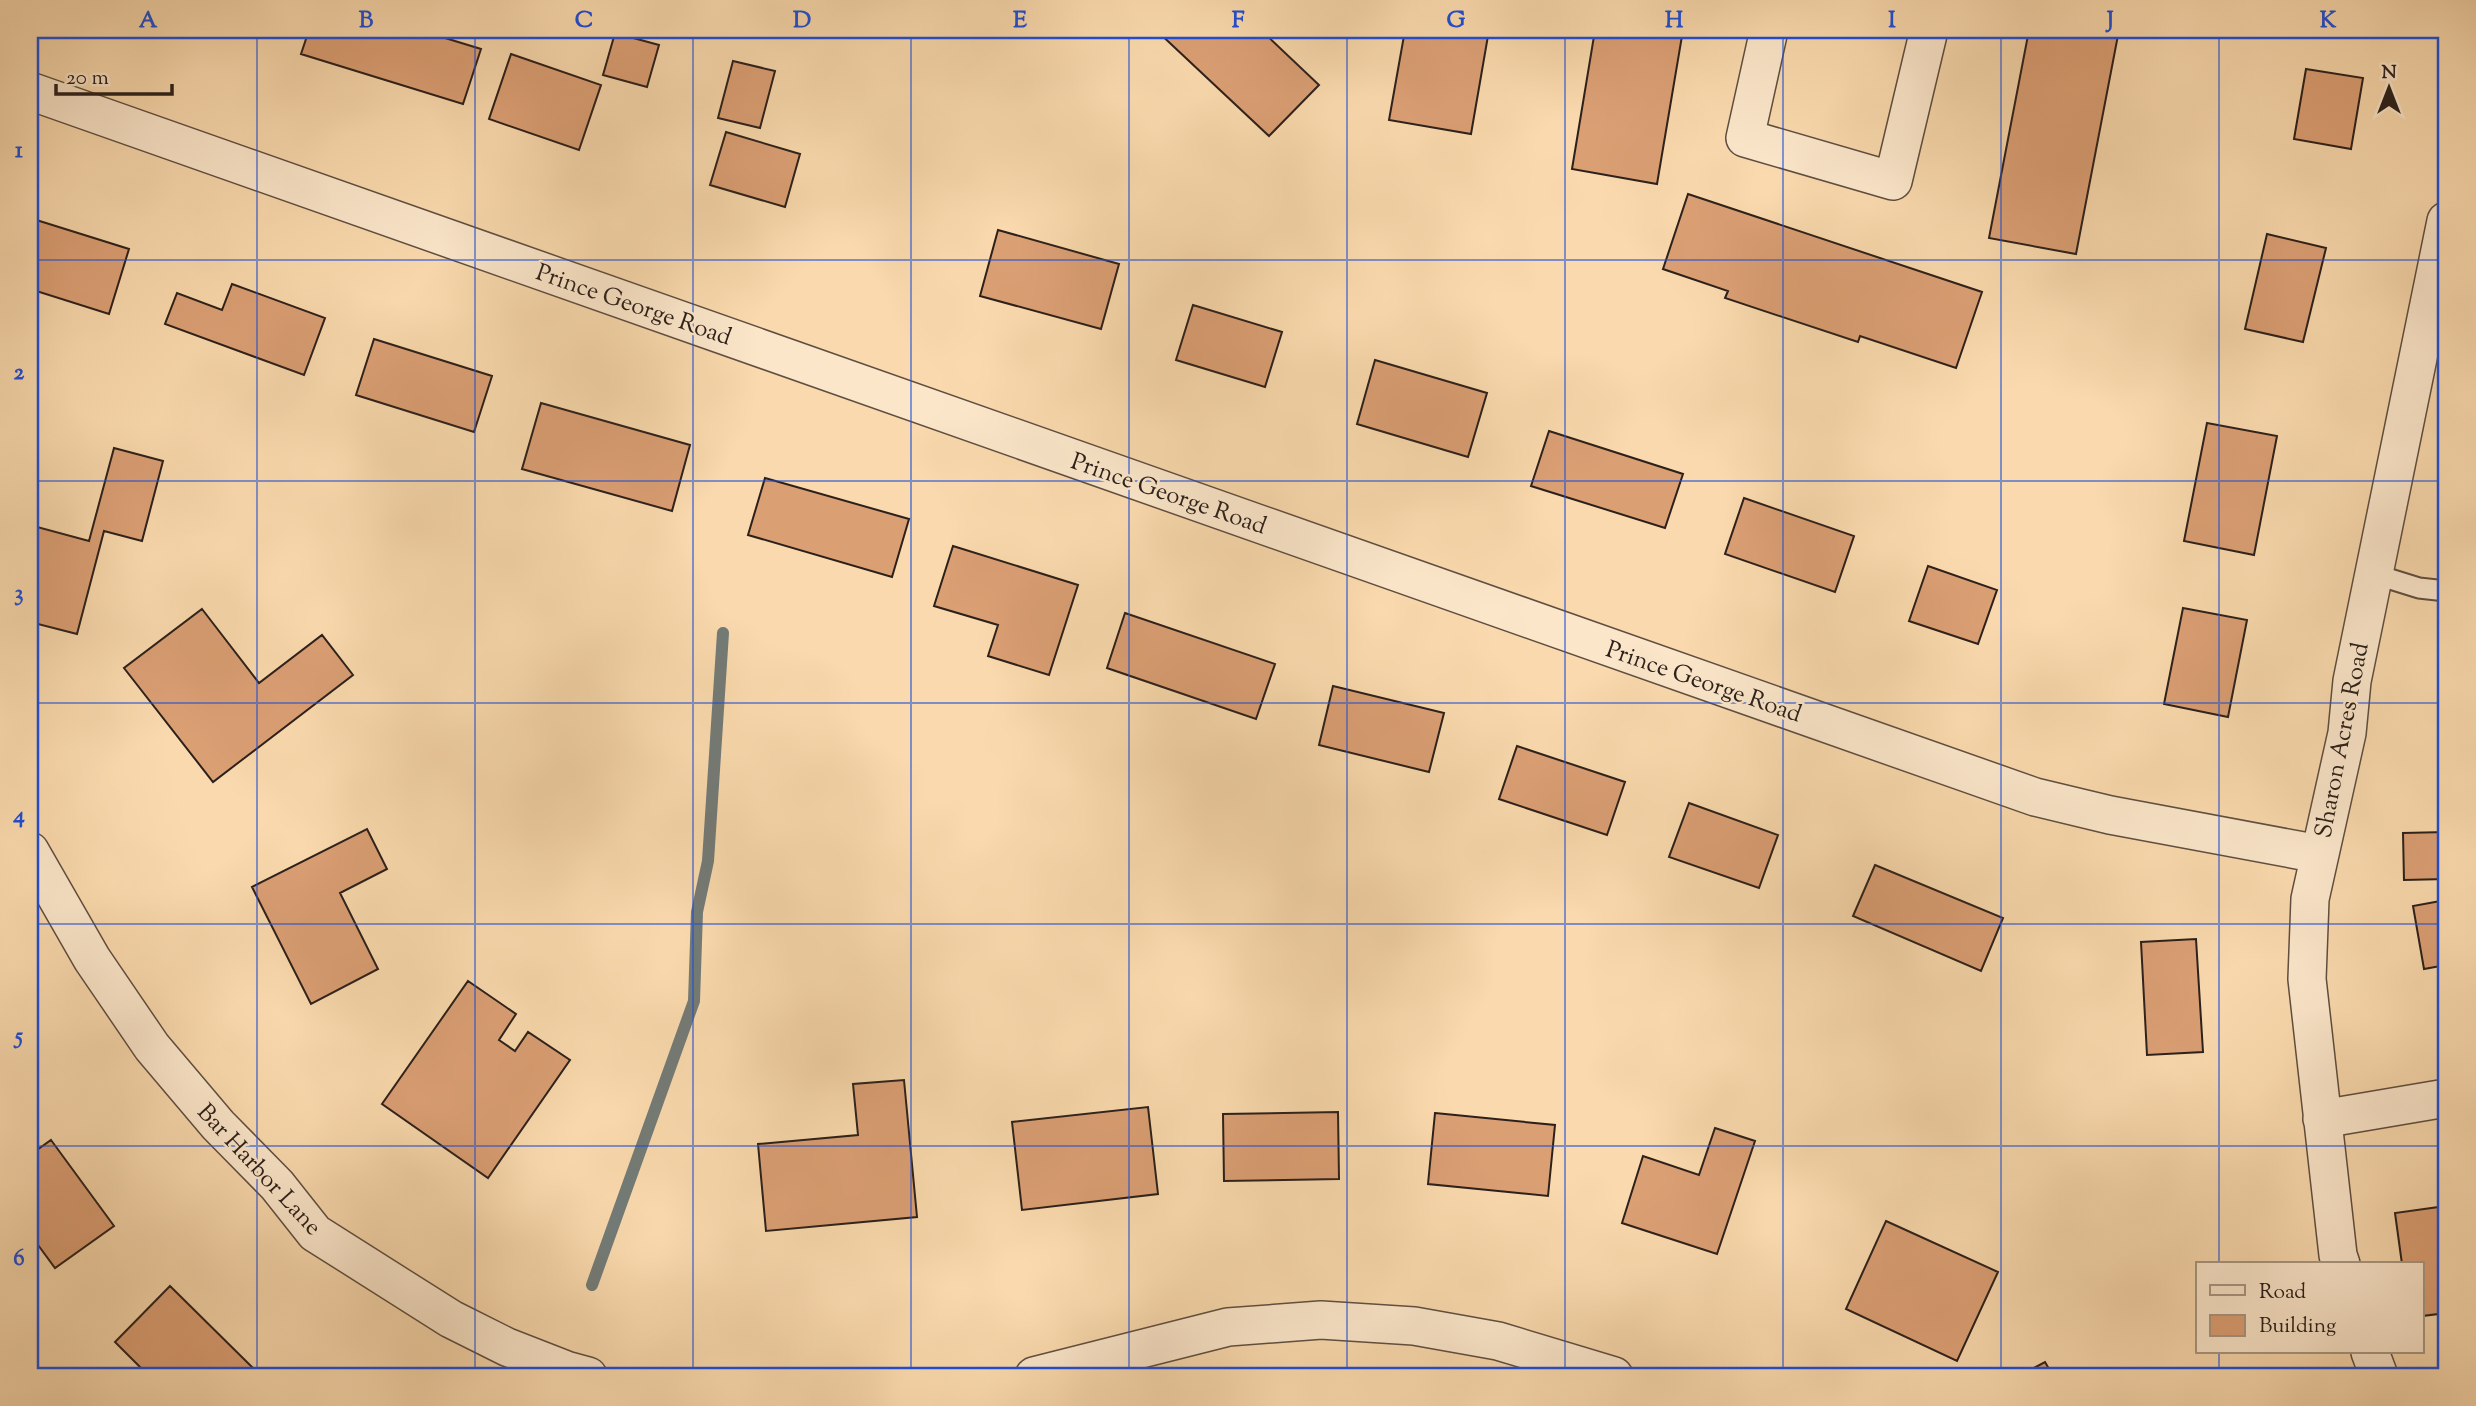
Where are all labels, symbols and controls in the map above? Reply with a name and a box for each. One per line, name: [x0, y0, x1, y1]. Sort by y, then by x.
text: A: [139, 5, 158, 38]
text: B: [359, 5, 374, 38]
text: C: [575, 5, 593, 38]
text: D: [793, 5, 811, 38]
text: E: [1013, 5, 1027, 38]
text: F: [1232, 5, 1245, 38]
text: G: [1447, 5, 1466, 38]
text: H: [1665, 5, 1684, 38]
text: I: [1888, 5, 1896, 38]
text: J: [2105, 5, 2114, 38]
text: K: [2320, 5, 2337, 38]
scale bar: [56, 52, 172, 96]
north arrow: [2354, 52, 2424, 122]
text: N: [2381, 60, 2397, 87]
text: 20 m: [66, 64, 109, 94]
text: 1: [15, 135, 23, 168]
street label: Prince George Road: [531, 256, 736, 355]
text: 2: [14, 357, 25, 390]
street label: Prince George Road: [1066, 445, 1271, 544]
text: 3: [14, 578, 24, 611]
street label: Prince George Road: [1601, 633, 1806, 732]
street label: Sharon Acres Road: [2307, 639, 2379, 841]
text: 4: [12, 800, 25, 833]
text: 5: [13, 1021, 23, 1054]
street label: Bar Harbor Lane: [188, 1097, 329, 1244]
text: 6: [13, 1243, 25, 1276]
legend: [2196, 1262, 2424, 1354]
text: Road: [2259, 1278, 2306, 1308]
text: Building: [2259, 1312, 2336, 1342]

